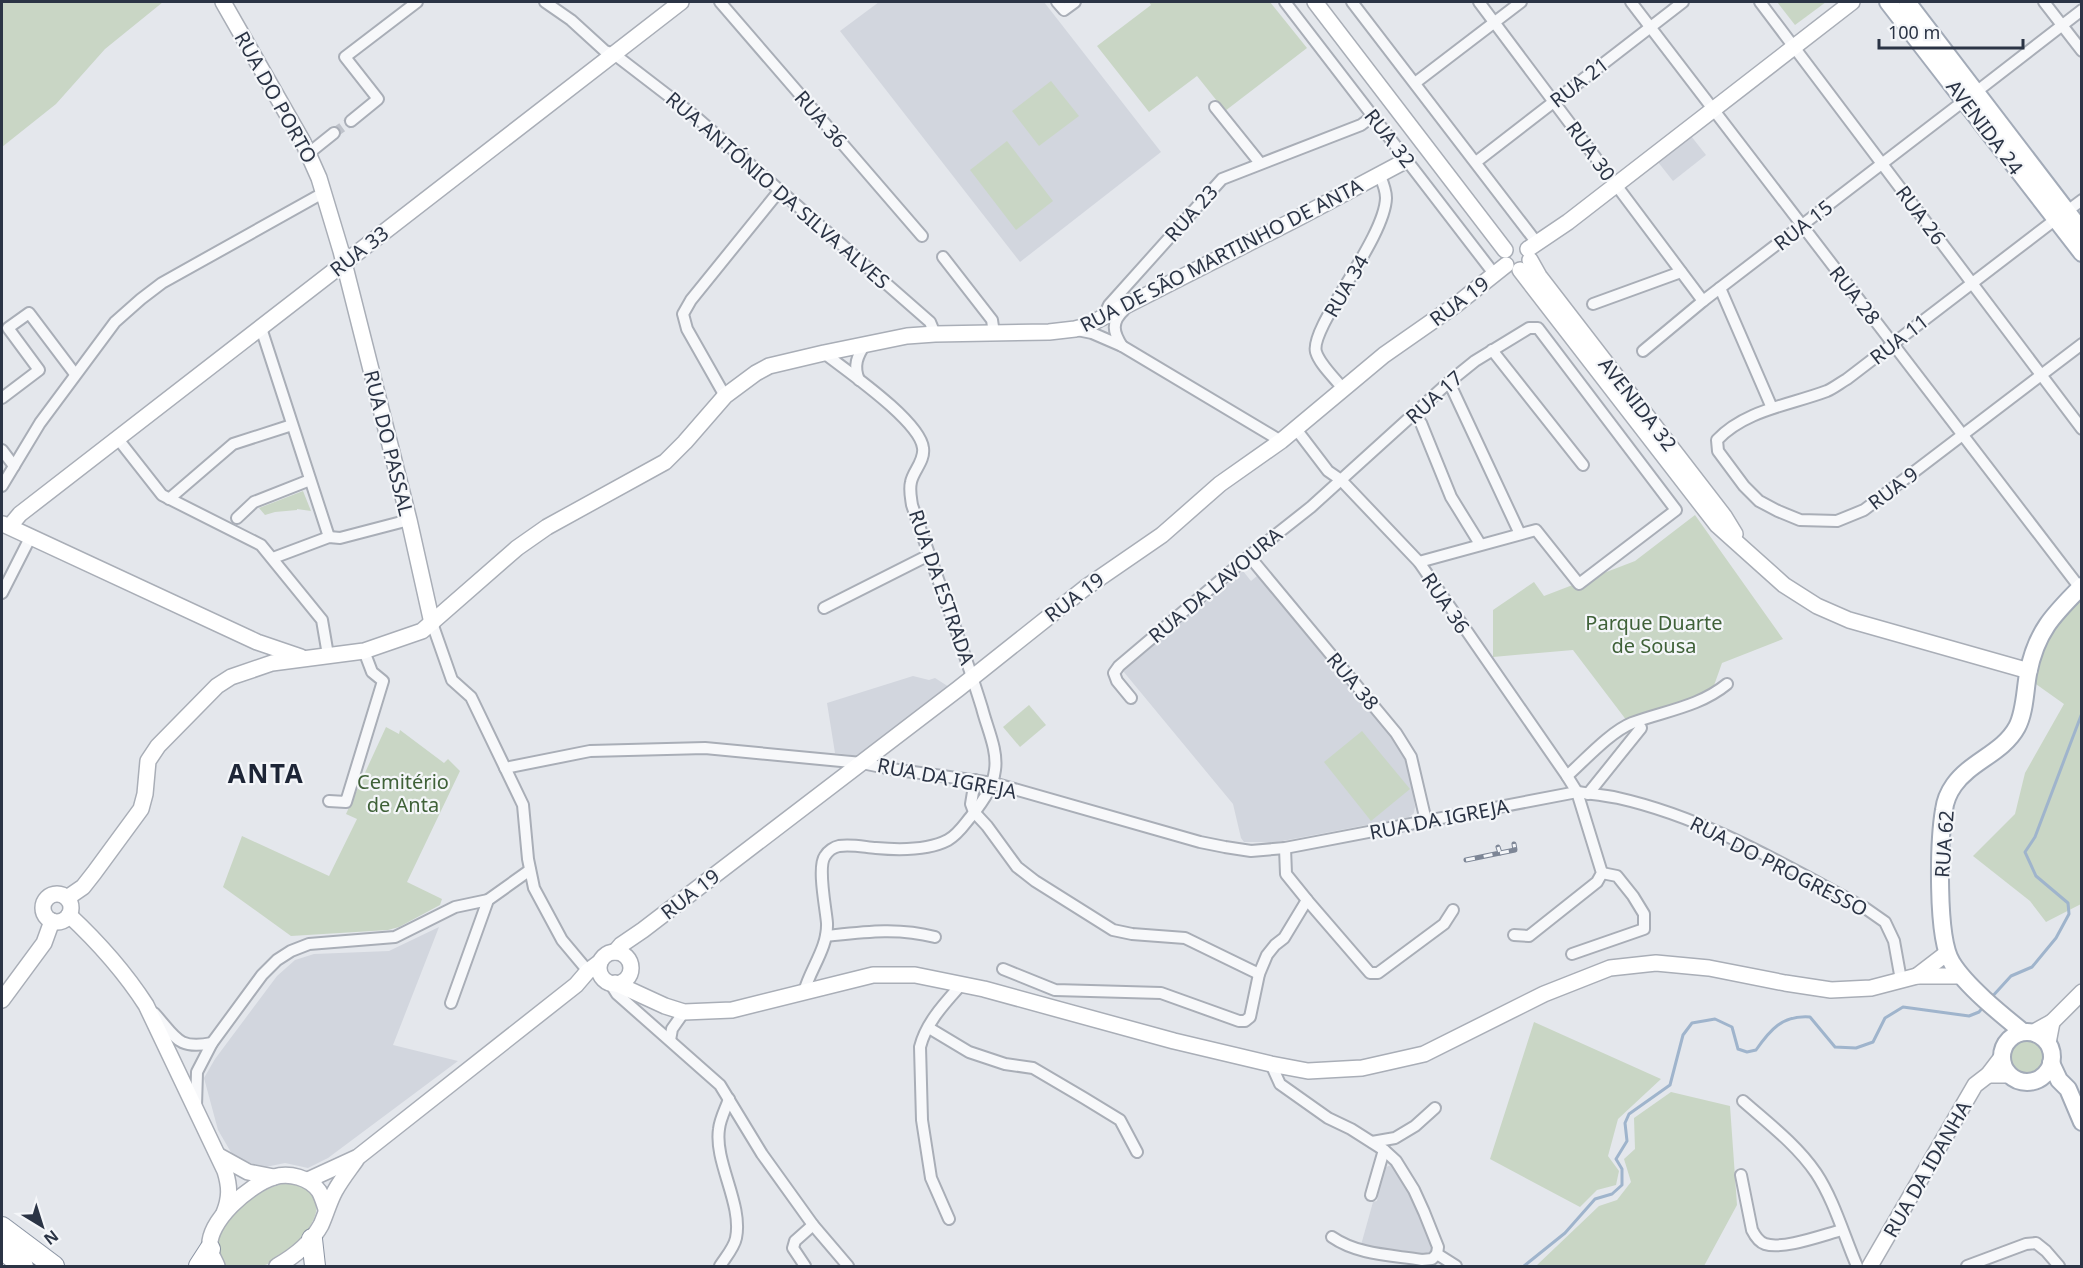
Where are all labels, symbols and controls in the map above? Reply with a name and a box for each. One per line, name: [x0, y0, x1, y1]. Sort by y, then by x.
scale bar: [1879, 12, 2023, 50]
text: 100 m: [1888, 20, 1940, 44]
street label: RUA DO PORTO: [229, 26, 323, 168]
street label: RUA 21: [1544, 51, 1614, 113]
street label: AVENIDA 24: [1940, 74, 2030, 180]
street label: RUA ANTÓNIO DA SILVA ALVES: [660, 85, 896, 295]
street label: RUA 36: [789, 85, 853, 153]
street label: RUA 32: [1359, 103, 1421, 173]
street label: RUA 30: [1560, 116, 1622, 186]
street label: RUA DE SÃO MARTINHO DE ANTA: [1075, 172, 1367, 338]
street label: RUA 23: [1158, 179, 1224, 247]
street label: RUA 26: [1890, 180, 1952, 250]
street label: RUA 15: [1768, 194, 1838, 256]
street label: RUA 33: [324, 220, 394, 282]
street label: RUA 34: [1317, 249, 1375, 322]
street label: RUA 28: [1824, 260, 1886, 330]
street label: RUA 19: [1424, 270, 1494, 332]
street label: RUA 11: [1864, 308, 1934, 370]
street label: AVENIDA 32: [1593, 352, 1683, 456]
street label: RUA 17: [1400, 364, 1468, 430]
street label: RUA DO PASSAL: [358, 367, 420, 519]
street label: RUA 9: [1862, 460, 1924, 516]
street label: RUA DA ESTRADA: [903, 506, 981, 668]
street label: RUA DA LAVOURA: [1142, 521, 1288, 649]
street label: RUA 19: [1039, 566, 1109, 628]
street label: RUA 36: [1416, 567, 1476, 639]
park label: Parque Duarte de Sousa: [1585, 609, 1723, 659]
street label: RUA 38: [1321, 646, 1385, 716]
street label: RUA DA IGREJA: [875, 751, 1019, 805]
district label: ANTA: [228, 755, 304, 791]
park label: Cemitério de Anta: [357, 768, 449, 818]
street label: RUA DA IGREJA: [1367, 792, 1511, 846]
street label: RUA DO PROGRESSO: [1685, 809, 1873, 923]
street label: RUA 62: [1928, 809, 1960, 879]
street label: RUA 19: [655, 863, 725, 925]
street label: RUA DA IDANHA: [1877, 1096, 1977, 1242]
north arrow: [12, 1196, 72, 1256]
text: N: [39, 1225, 63, 1250]

